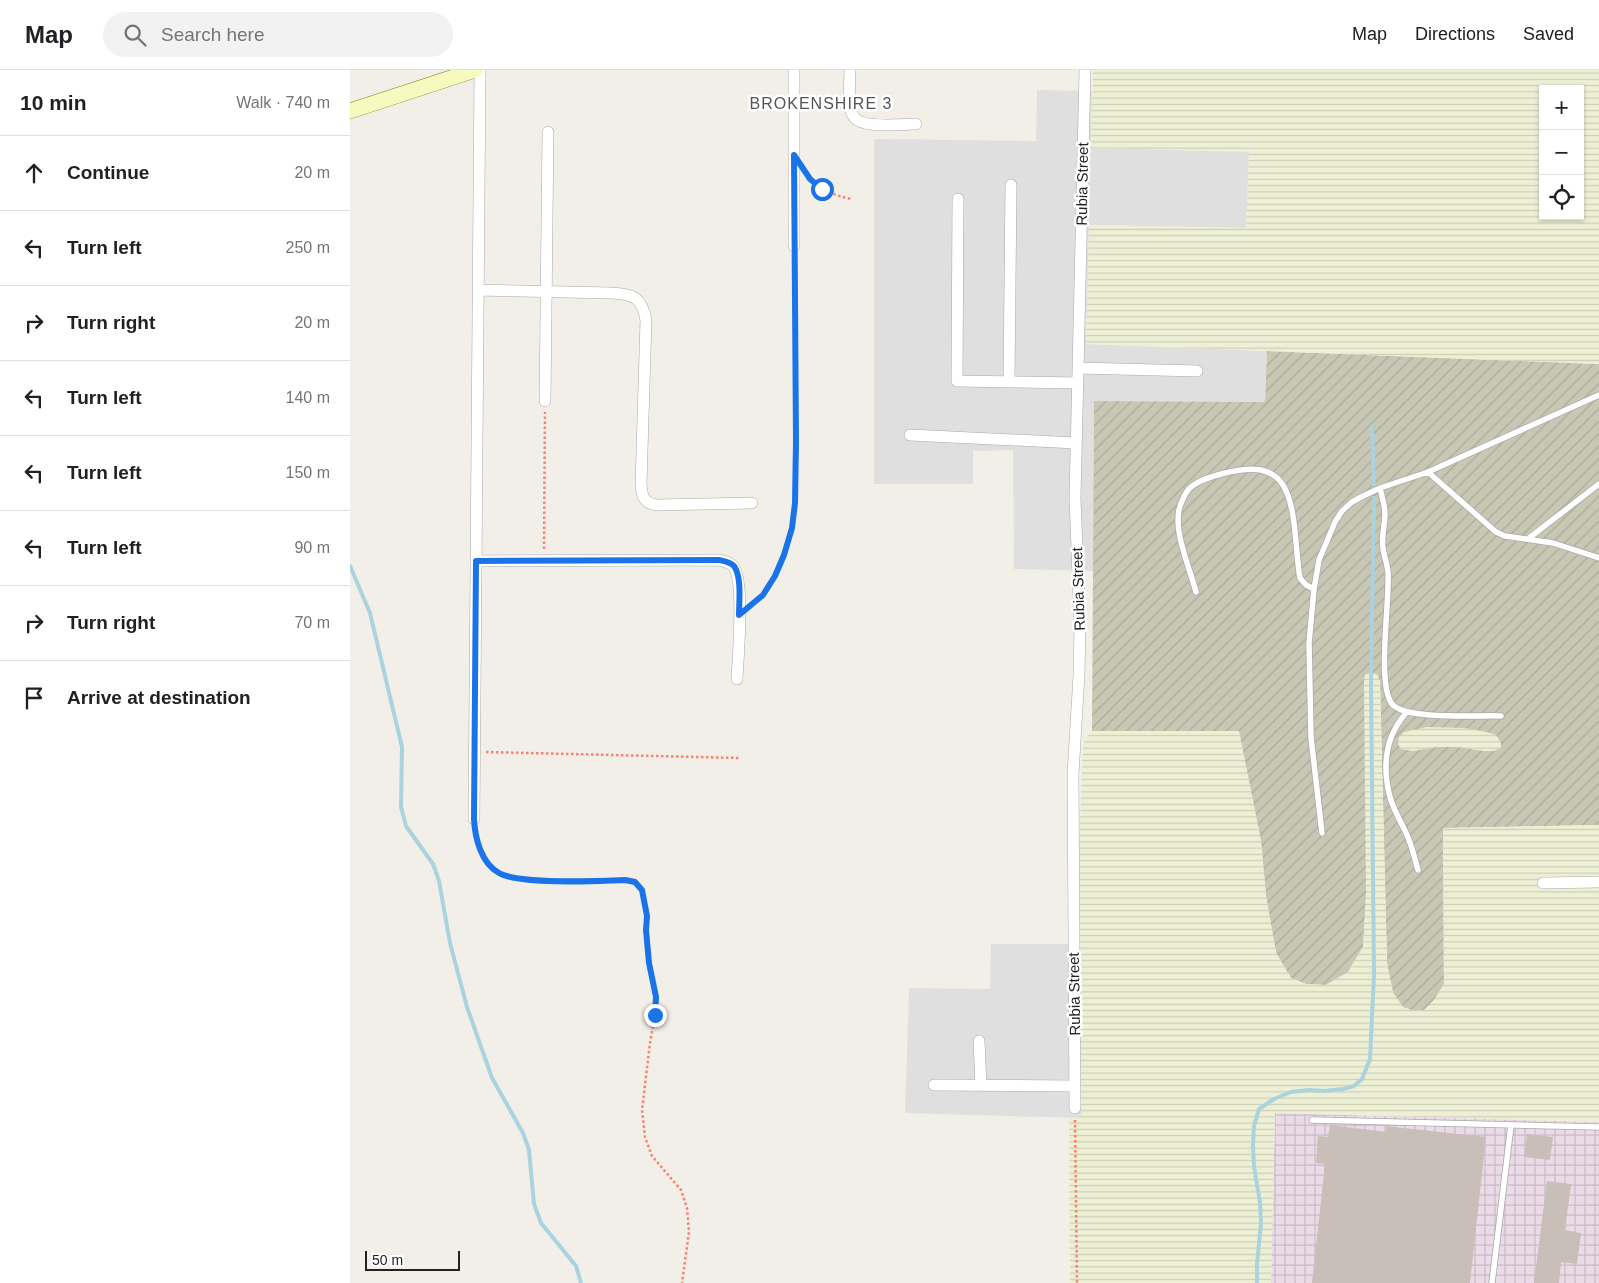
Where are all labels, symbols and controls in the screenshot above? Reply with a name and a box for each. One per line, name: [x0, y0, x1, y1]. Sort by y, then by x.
search box: [103, 12, 453, 57]
text: Map: [25, 21, 73, 48]
icon: search: [121, 21, 149, 49]
text: Search here: [161, 24, 265, 45]
text: Map: [1352, 24, 1387, 44]
text: Directions: [1415, 24, 1495, 44]
text: Saved: [1523, 24, 1574, 44]
map controls: [1539, 85, 1584, 220]
button: +: [1539, 85, 1584, 130]
text: 10 min: [20, 91, 87, 114]
text: Walk · 740 m: [236, 94, 330, 111]
district label: BROKENSHIRE 3: [750, 95, 892, 112]
button: −: [1539, 130, 1584, 175]
street label: Rubia Street: [1073, 141, 1091, 226]
icon: ahead: [20, 159, 48, 187]
text: Continue: [67, 162, 149, 183]
text: 20 m: [294, 164, 330, 181]
button: locate: [1539, 175, 1584, 220]
route start: [811, 178, 834, 201]
icon: left: [20, 234, 48, 262]
text: Turn left: [67, 237, 142, 258]
text: 250 m: [286, 239, 330, 256]
icon: right: [20, 309, 48, 337]
text: Turn right: [67, 312, 155, 333]
text: 20 m: [294, 314, 330, 331]
icon: left: [20, 384, 48, 412]
text: Turn left: [67, 387, 142, 408]
text: 140 m: [286, 389, 330, 406]
icon: left: [20, 459, 48, 487]
text: Turn left: [67, 462, 142, 483]
text: 150 m: [286, 464, 330, 481]
icon: left: [20, 534, 48, 562]
text: Turn left: [67, 537, 142, 558]
text: 90 m: [294, 539, 330, 556]
street label: Rubia Street: [1068, 546, 1088, 631]
icon: right: [20, 609, 48, 637]
text: Turn right: [67, 612, 155, 633]
text: 70 m: [294, 614, 330, 631]
icon: arrive: [20, 684, 48, 712]
text: Arrive at destination: [67, 687, 251, 708]
street label: Rubia Street: [1065, 951, 1083, 1036]
route end: [644, 1004, 667, 1027]
scale bar: [365, 1248, 460, 1271]
text: 50 m: [372, 1252, 403, 1268]

